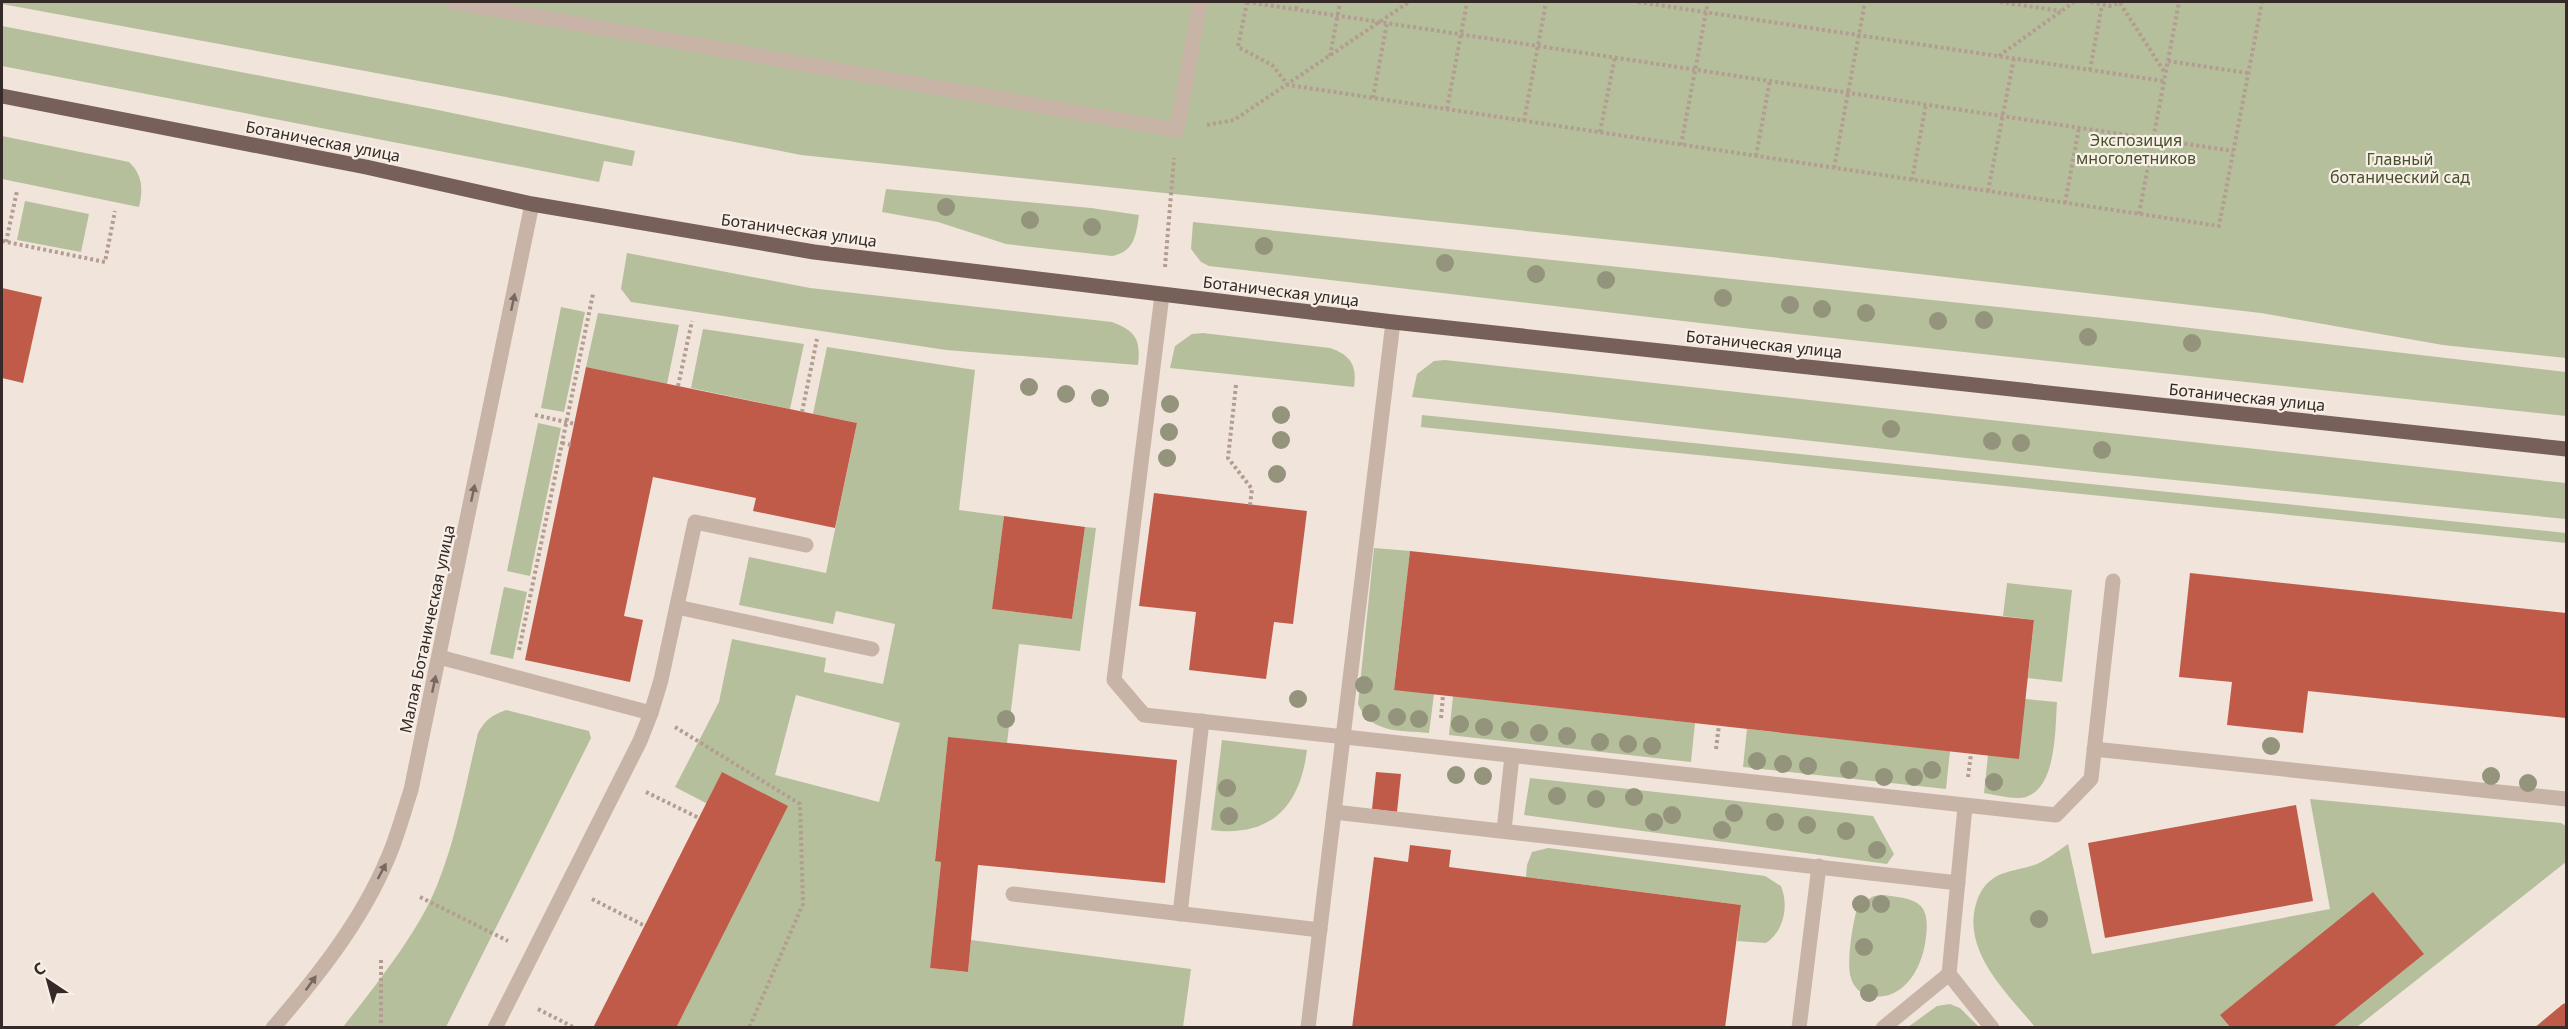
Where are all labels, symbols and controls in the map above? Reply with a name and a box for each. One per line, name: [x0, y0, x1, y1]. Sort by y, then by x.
street label: Ботаническая улица: [244, 115, 402, 167]
park label: Экспозиция многолетников: [2076, 129, 2196, 169]
park label: Главный ботанический сад: [2330, 148, 2470, 188]
street label: Ботаническая улица: [720, 208, 878, 252]
street label: Ботаническая улица: [1202, 271, 1360, 311]
one-way arrow: [509, 292, 518, 311]
street label: Ботаническая улица: [1685, 325, 1843, 363]
street label: Ботаническая улица: [2168, 378, 2326, 416]
one-way arrow: [469, 483, 479, 502]
street label: Малая Ботаническая улица: [394, 523, 460, 735]
one-way arrow: [430, 674, 439, 693]
one-way arrow: [377, 862, 387, 879]
north arrow: [18, 951, 78, 1011]
text: С: [29, 957, 50, 981]
one-way arrow: [305, 975, 317, 991]

